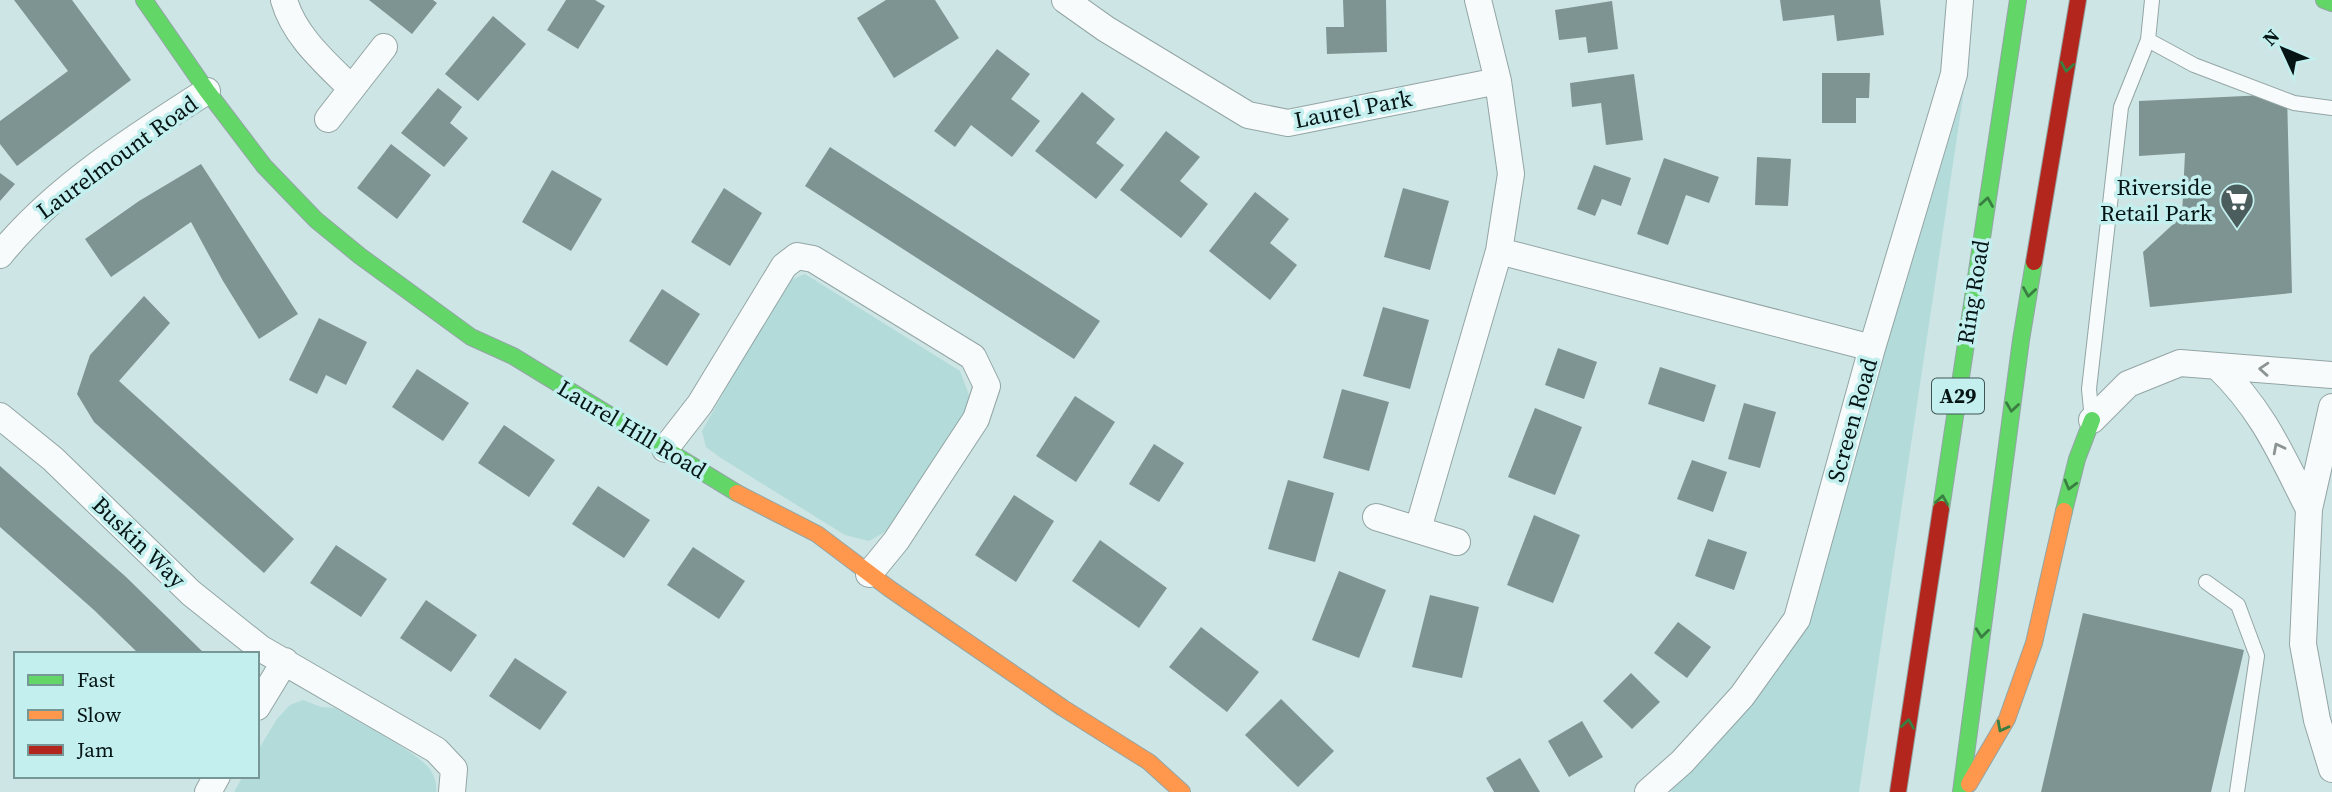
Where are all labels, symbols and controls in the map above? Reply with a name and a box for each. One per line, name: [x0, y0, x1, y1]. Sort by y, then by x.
north arrow: [2248, 14, 2318, 84]
text: N: [2257, 23, 2285, 51]
one-way arrow: [2060, 61, 2075, 73]
street label: Laurel Park: [1291, 82, 1415, 136]
street label: Laurelmount Road: [30, 88, 204, 226]
place label: Riverside Retail Park: [2100, 171, 2212, 229]
supermarket icon: Riverside Retail Park: [2218, 181, 2256, 230]
one-way arrow: [1979, 196, 1994, 208]
street label: Ring Road: [1949, 238, 1997, 346]
one-way arrow: [2022, 286, 2037, 298]
street label: Screen Road: [1819, 354, 1885, 486]
one-way arrow: [2258, 362, 2269, 377]
street label: Laurel Hill Road: [552, 372, 712, 486]
road number: A29: [1932, 378, 1984, 414]
one-way arrow: [2004, 401, 2019, 413]
one-way arrow: [2273, 443, 2287, 455]
one-way arrow: [2064, 479, 2078, 491]
street label: Buskin Way: [85, 489, 193, 595]
one-way arrow: [1934, 494, 1949, 505]
one-way arrow: [1975, 627, 1990, 639]
legend: [14, 652, 259, 778]
text: Fast: [77, 665, 115, 694]
text: Slow: [77, 700, 121, 729]
one-way arrow: [1900, 719, 1915, 730]
one-way arrow: [1997, 720, 2010, 732]
text: Jam: [76, 735, 114, 764]

